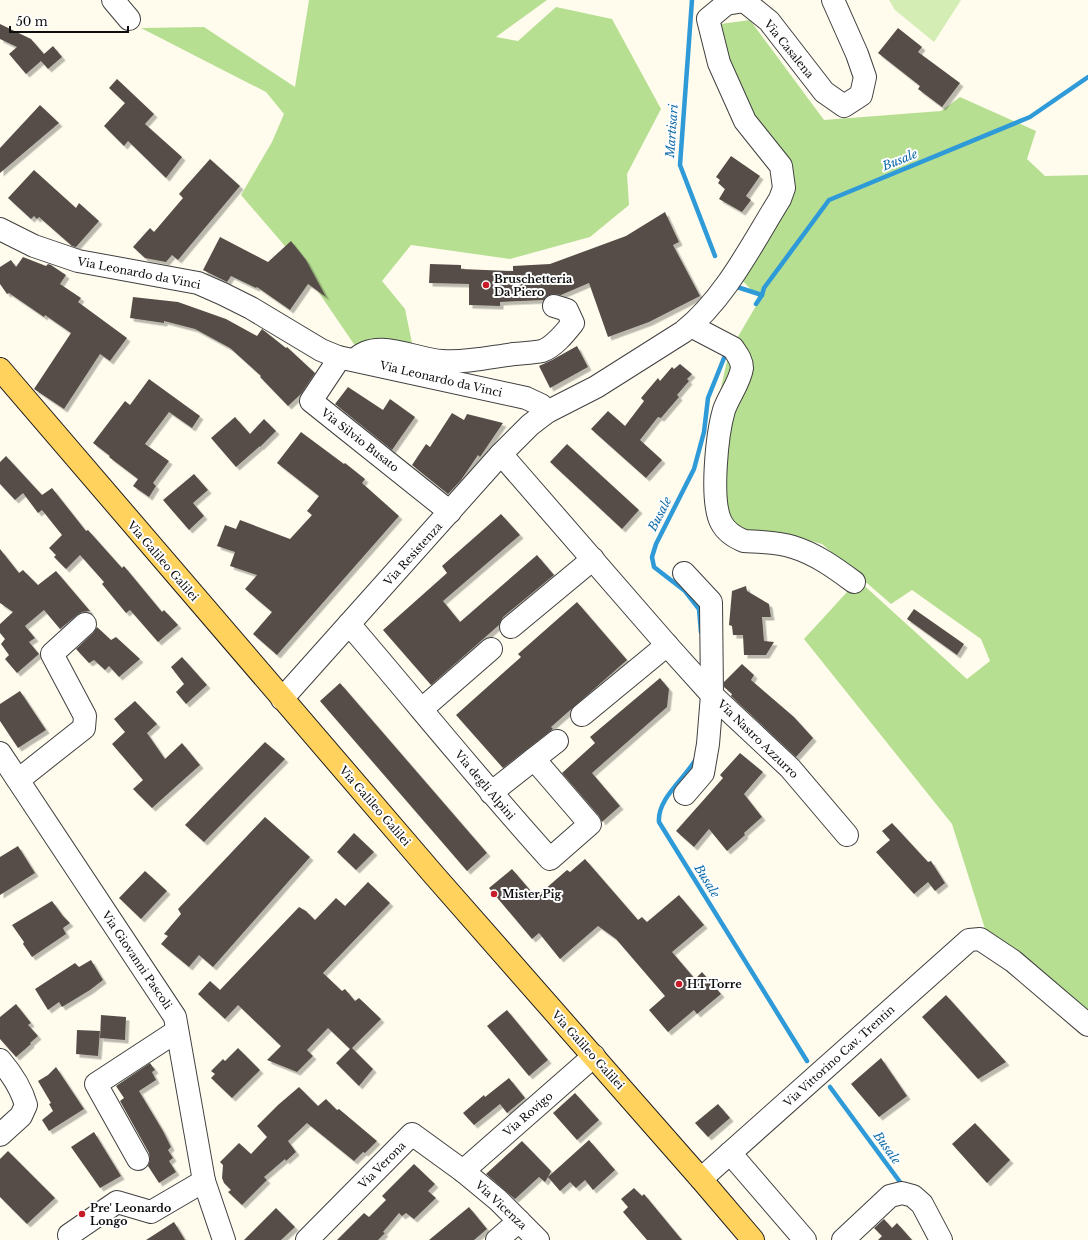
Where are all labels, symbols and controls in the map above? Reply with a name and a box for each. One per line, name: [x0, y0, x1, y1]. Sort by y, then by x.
scale bar: [10, 8, 128, 34]
text: 50 m: [16, 14, 48, 29]
street label: Via Casalena: [761, 16, 817, 82]
water label: Martisari: [662, 103, 681, 159]
water label: Busale: [879, 146, 920, 174]
street label: Via Leonardo da Vinci: [75, 254, 202, 292]
place label: Bruschetteria Da Piero: [494, 272, 573, 299]
marker: Bruschetteria Da Piero: [481, 280, 491, 290]
street label: Via Leonardo da Vinci: [378, 358, 504, 400]
street label: Via Silvio Busato: [318, 405, 402, 475]
water label: Busale: [644, 494, 675, 534]
street label: Via Galileo Galilei: [124, 517, 202, 604]
street label: Via Resistenza: [380, 519, 446, 589]
street label: Via Nastro Azzurro: [714, 696, 801, 781]
street label: Via degli Alpini: [451, 747, 518, 823]
street label: Via Galileo Galilei: [336, 762, 414, 849]
water label: Busale: [691, 860, 724, 901]
place label: Mister Pig: [502, 887, 561, 901]
marker: Mister Pig: [489, 889, 499, 899]
street label: Via Giovanni Pascoli: [98, 907, 175, 1012]
place label: HT Torre: [687, 977, 742, 991]
marker: HT Torre: [674, 979, 684, 989]
street label: Via Vittorino Cav. Trentin: [780, 1002, 898, 1110]
street label: Via Galileo Galilei: [548, 1007, 627, 1092]
street label: Via Rovigo: [500, 1089, 556, 1140]
water label: Busale: [870, 1128, 904, 1167]
street label: Via Verona: [355, 1138, 409, 1192]
street label: Via Vicenza: [472, 1177, 530, 1233]
place label: Pre' Leonardo Longo: [90, 1201, 171, 1228]
marker: Pre' Leonardo Longo: [77, 1209, 87, 1219]

